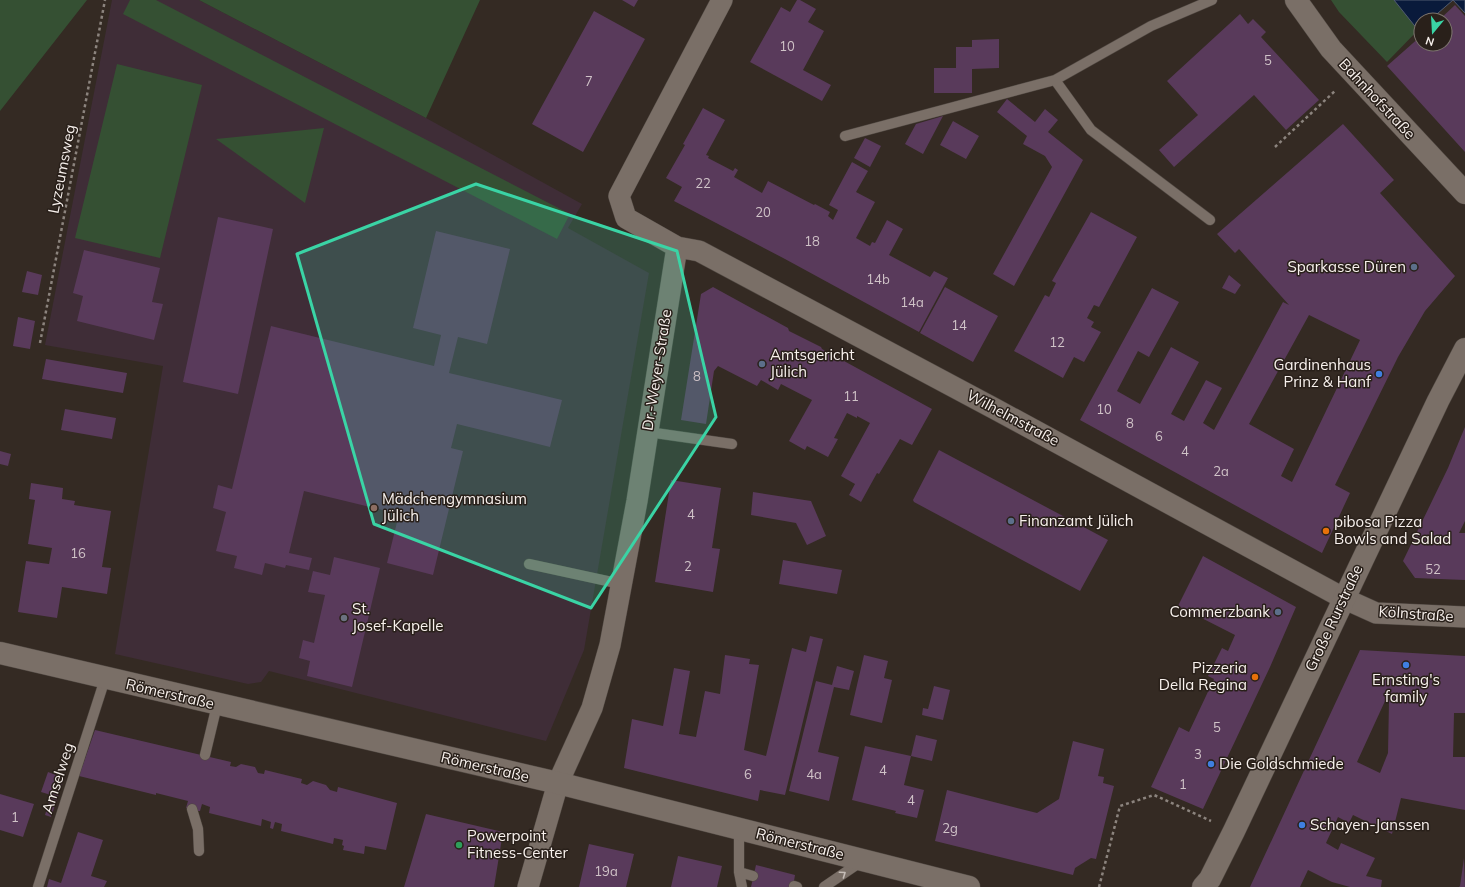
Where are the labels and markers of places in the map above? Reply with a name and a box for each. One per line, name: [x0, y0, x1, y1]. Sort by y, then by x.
place label: Sparkasse Düren: [1287, 257, 1406, 276]
marker: Sparkasse Düren: [1409, 262, 1419, 272]
place label: Amtsgericht Jülich: [770, 345, 855, 381]
place label: Gardinenhaus Prinz & Hanf: [1273, 355, 1372, 391]
marker: Amtsgericht Jülich: [757, 359, 767, 369]
marker: Gardinenhaus Prinz & Hanf: [1374, 369, 1384, 379]
place label: Mädchengymnasium Jülich: [382, 489, 527, 525]
marker: Mädchengymnasium Jülich: [369, 503, 379, 513]
place label: Finanzamt Jülich: [1019, 511, 1134, 530]
place label: pibosa Pizza Bowls and Salad: [1334, 512, 1451, 548]
marker: Finanzamt Jülich: [1006, 516, 1016, 526]
marker: pibosa Pizza Bowls and Salad: [1321, 526, 1331, 536]
place label: St. Josef-Kapelle: [352, 599, 443, 635]
place label: Commerzbank: [1169, 602, 1270, 621]
marker: Commerzbank: [1273, 607, 1283, 617]
marker: St. Josef-Kapelle: [339, 613, 349, 623]
place label: Pizzeria Della Regina: [1159, 658, 1247, 694]
marker: Ernsting's family: [1401, 660, 1411, 670]
place label: Ernsting's family: [1372, 670, 1440, 706]
marker: Pizzeria Della Regina: [1250, 672, 1260, 682]
place label: Die Goldschmiede: [1219, 754, 1344, 773]
marker: Die Goldschmiede: [1206, 759, 1216, 769]
place label: Schayen-Janssen: [1310, 815, 1430, 834]
marker: Schayen-Janssen: [1297, 820, 1307, 830]
place label: Powerpoint Fitness-Center: [467, 826, 569, 862]
marker: Powerpoint Fitness-Center: [454, 840, 464, 850]

